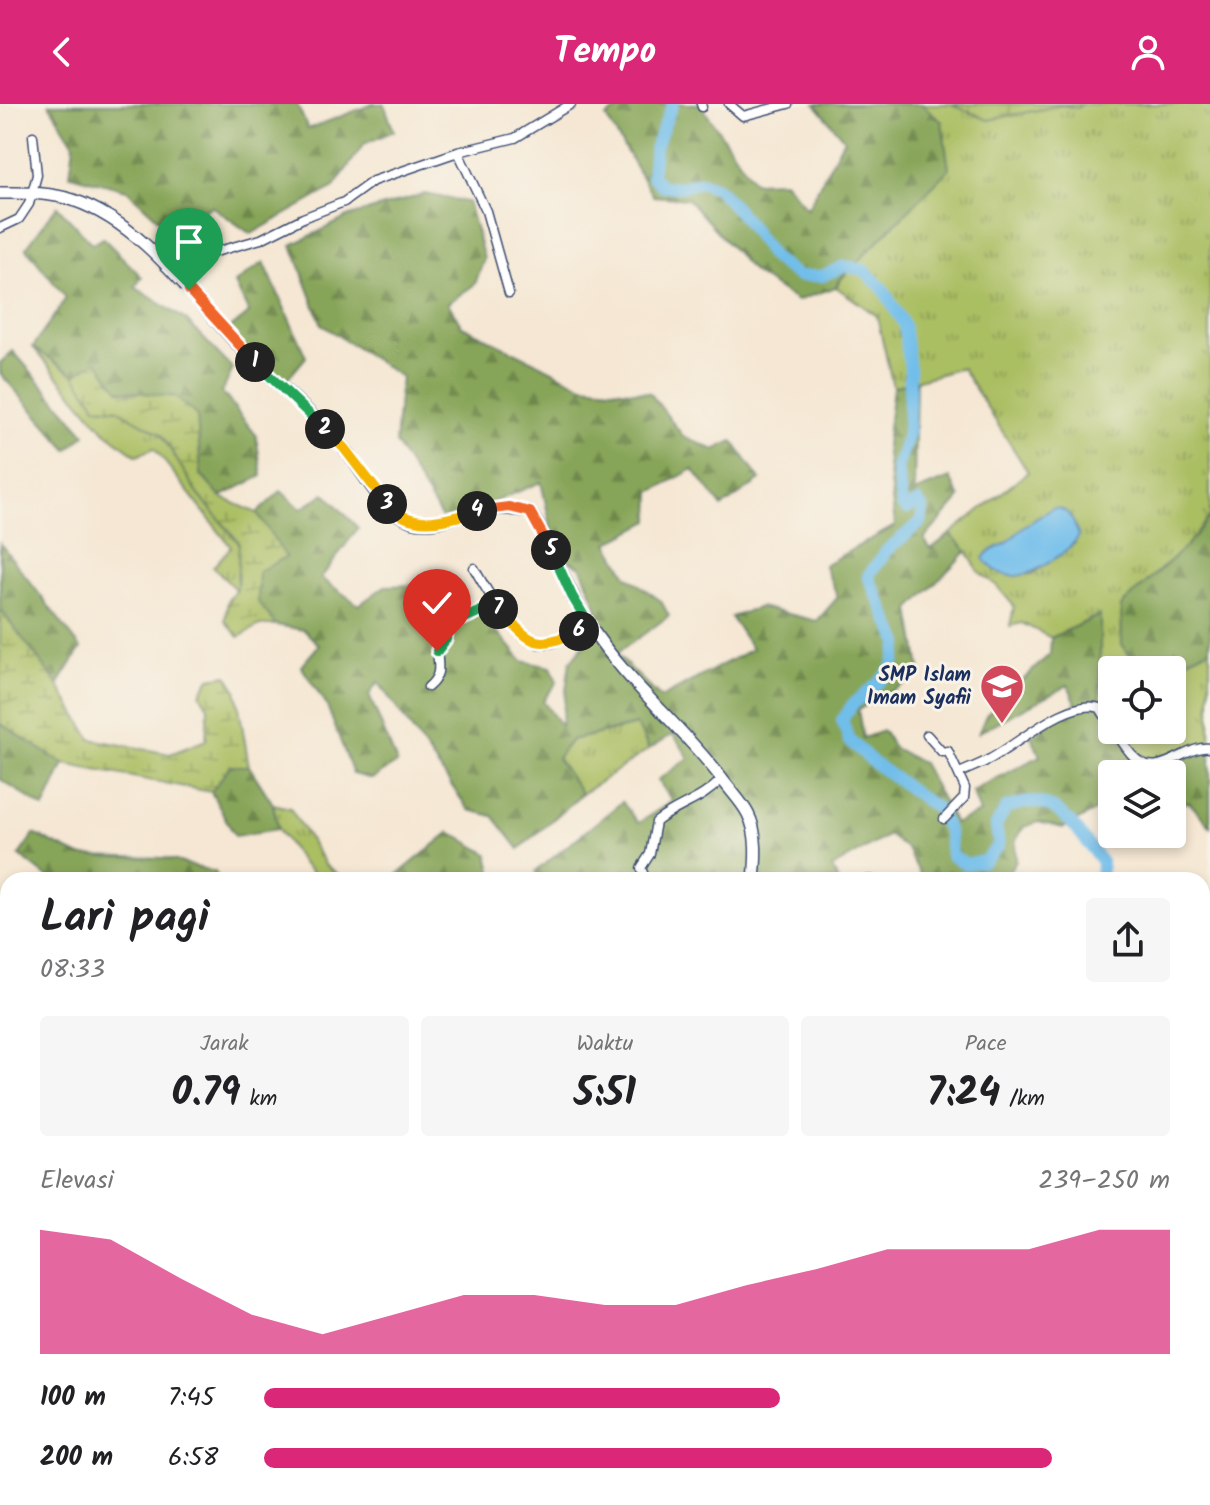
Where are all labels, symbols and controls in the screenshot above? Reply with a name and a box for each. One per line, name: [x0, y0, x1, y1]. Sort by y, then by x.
text: Tempo: [554, 24, 656, 81]
icon: back: [40, 30, 84, 74]
icon: person: [1126, 30, 1170, 74]
pin: [155, 208, 223, 290]
icon: arrive: [167, 220, 211, 264]
pin: 1: [235, 342, 275, 382]
text: 1: [252, 344, 258, 379]
pin: 2: [305, 409, 345, 449]
text: 2: [319, 411, 331, 446]
pin: 3: [367, 484, 407, 524]
text: 3: [381, 486, 393, 521]
pin: 4: [457, 491, 497, 531]
text: 4: [471, 493, 483, 528]
pin: 5: [531, 530, 571, 570]
text: 5: [545, 532, 557, 567]
pin: [403, 569, 471, 651]
icon: check: [415, 581, 459, 625]
pin: 7: [478, 589, 518, 629]
text: 7: [493, 591, 503, 626]
pin: 6: [559, 611, 599, 651]
text: 6: [573, 613, 585, 648]
map controls: [1098, 656, 1186, 848]
button: locate: [1098, 656, 1186, 744]
place label: SMP Islam Imam Syafii: [867, 660, 972, 715]
school or university icon: SMP Islam Imam Syafii: [978, 662, 1026, 725]
button: layers: [1098, 760, 1186, 848]
text: Lari pagi: [40, 884, 210, 954]
button: share: [1086, 898, 1170, 982]
text: 08:33: [40, 949, 105, 991]
text: Jarak: [200, 1027, 249, 1062]
text: Waktu: [577, 1027, 633, 1062]
text: Pace: [965, 1027, 1007, 1062]
text: 0.79: [171, 1062, 241, 1126]
text: 5:51: [574, 1062, 636, 1126]
text: 7:24: [927, 1062, 1000, 1126]
text: km: [241, 1082, 277, 1117]
text: /km: [1000, 1082, 1045, 1117]
text: Elevasi: [40, 1160, 114, 1202]
text: 239–250 m: [1038, 1160, 1170, 1202]
text: 100 m: [40, 1377, 106, 1419]
text: 7:45: [168, 1377, 215, 1419]
text: 200 m: [40, 1437, 113, 1479]
text: 6:58: [168, 1437, 218, 1479]

